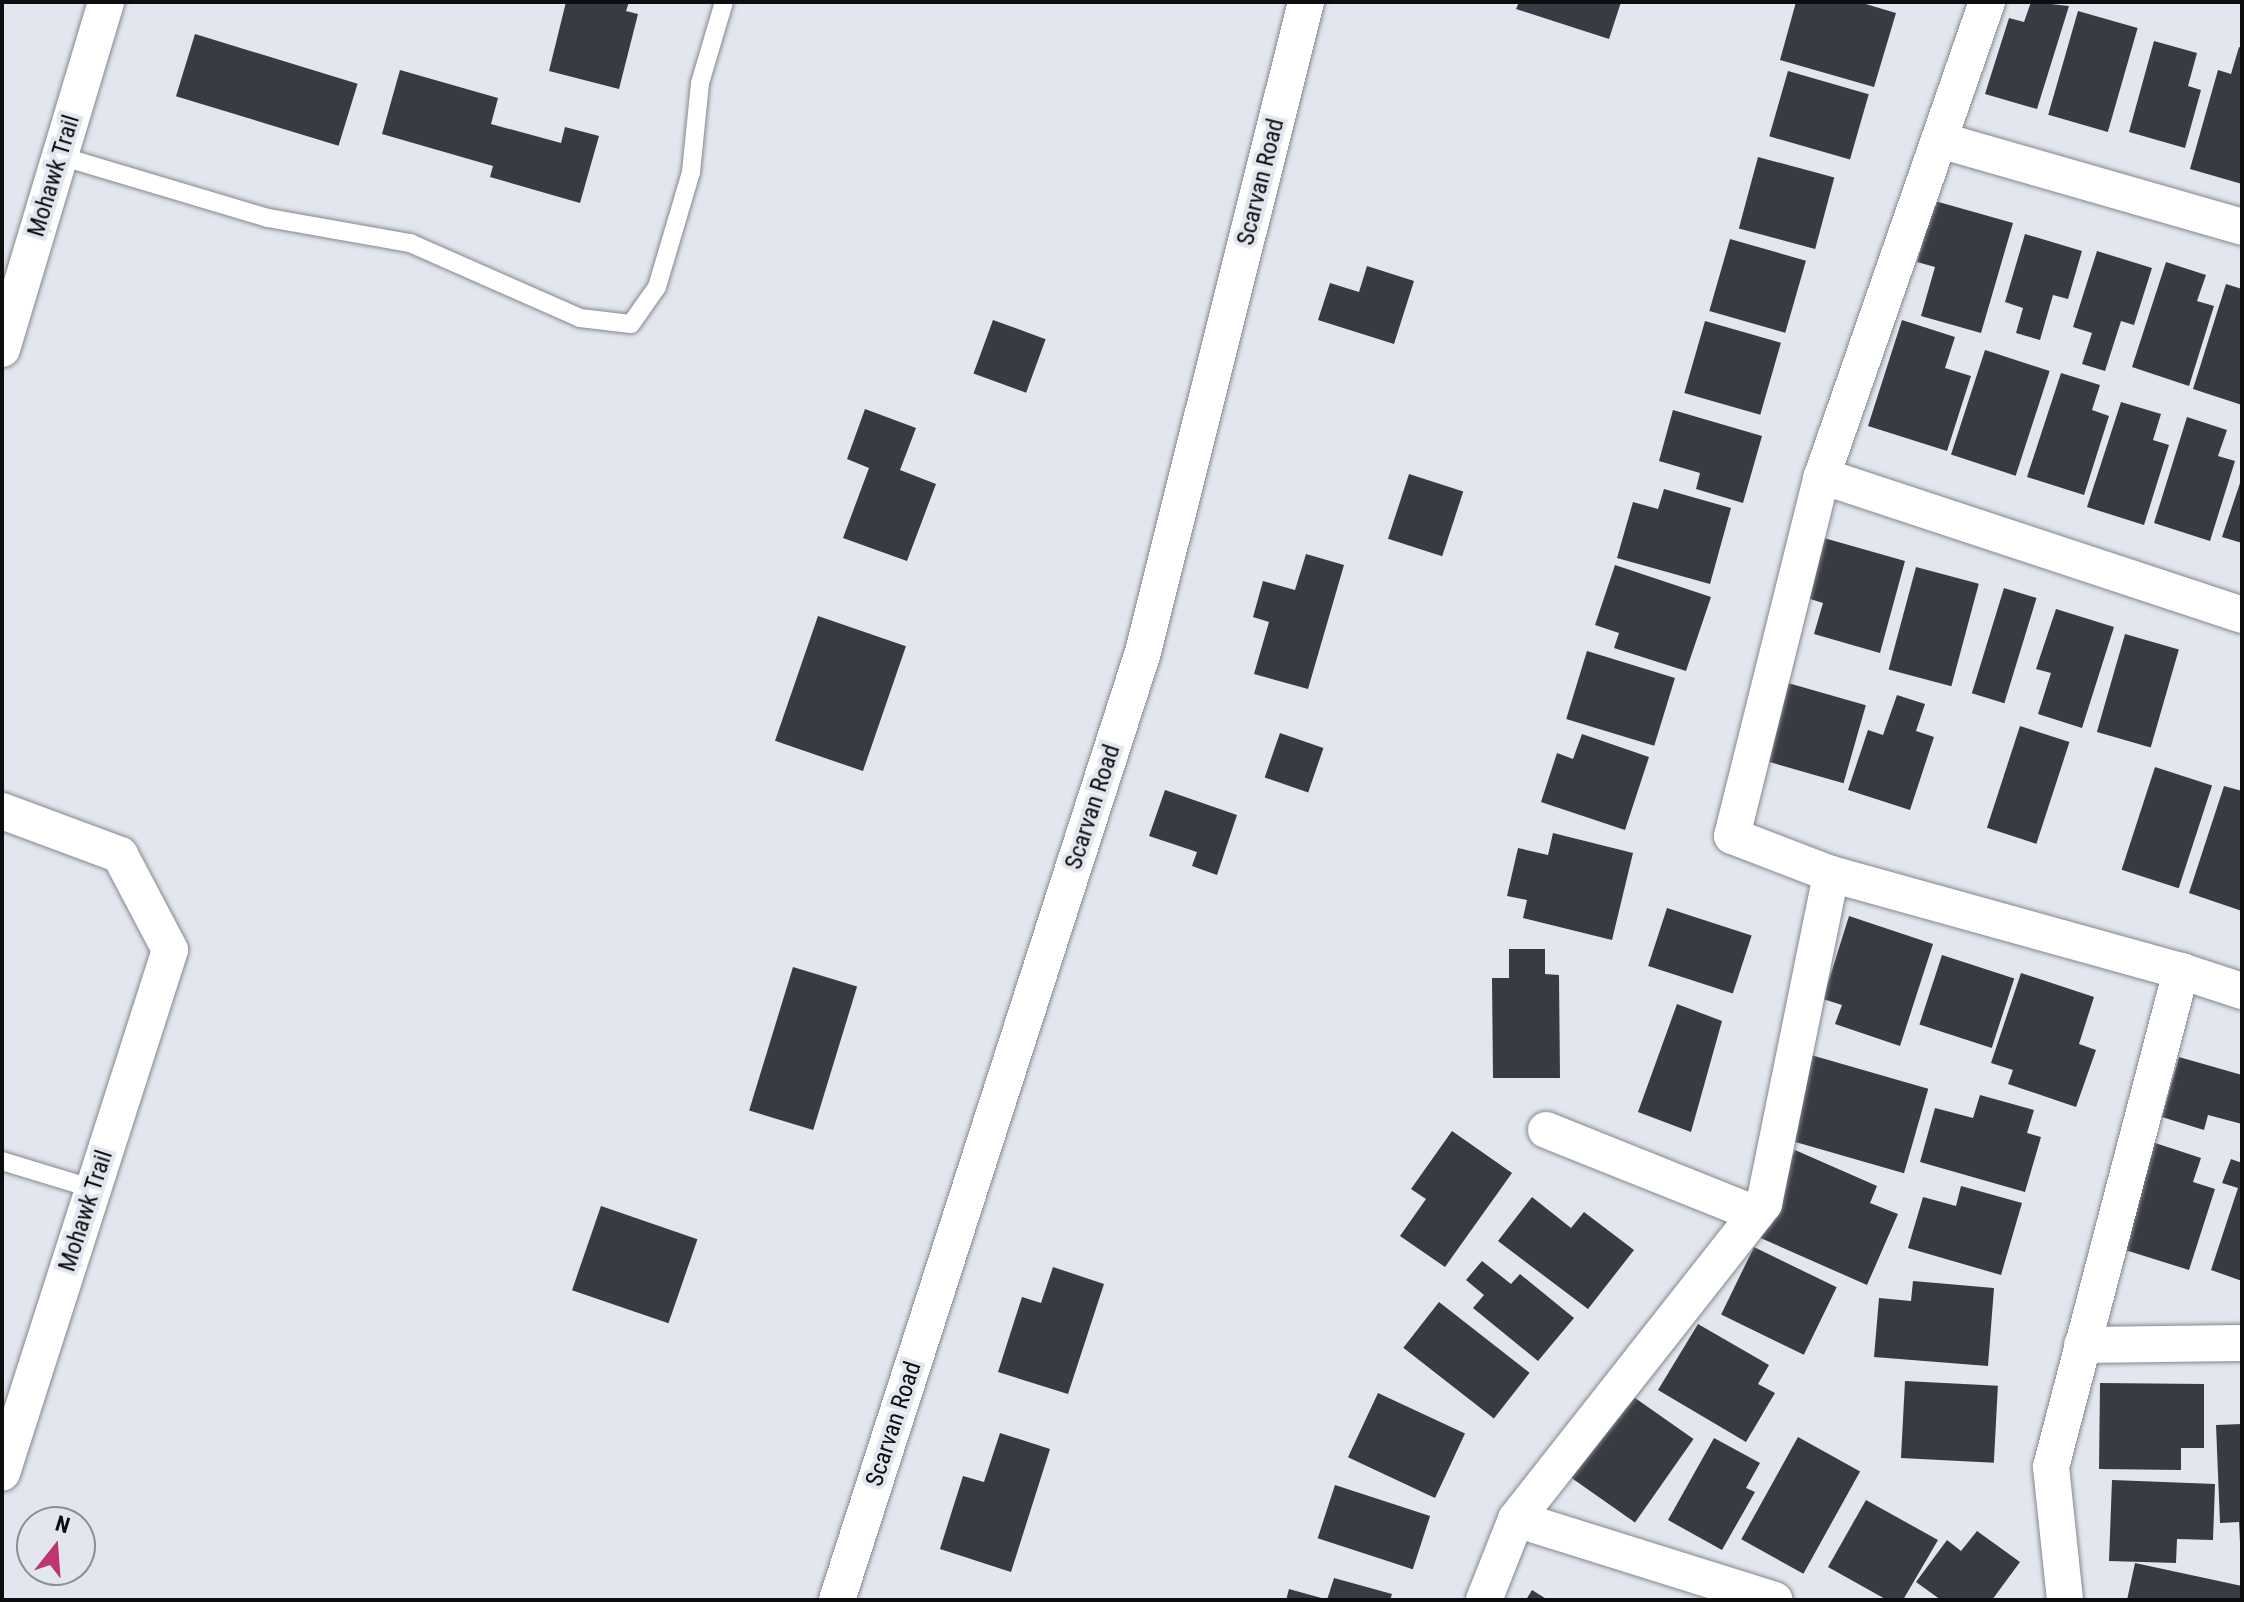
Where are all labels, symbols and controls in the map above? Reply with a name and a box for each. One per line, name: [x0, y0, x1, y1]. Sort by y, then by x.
street label: Mohawk Trail: [22, 111, 86, 241]
street label: Scarvan Road: [1231, 116, 1291, 248]
street label: Scarvan Road: [1059, 741, 1127, 873]
street label: Mohawk Trail: [53, 1147, 119, 1275]
street label: Scarvan Road: [860, 1358, 928, 1490]
north arrow: [16, 1506, 96, 1586]
text: N: [52, 1511, 73, 1538]

